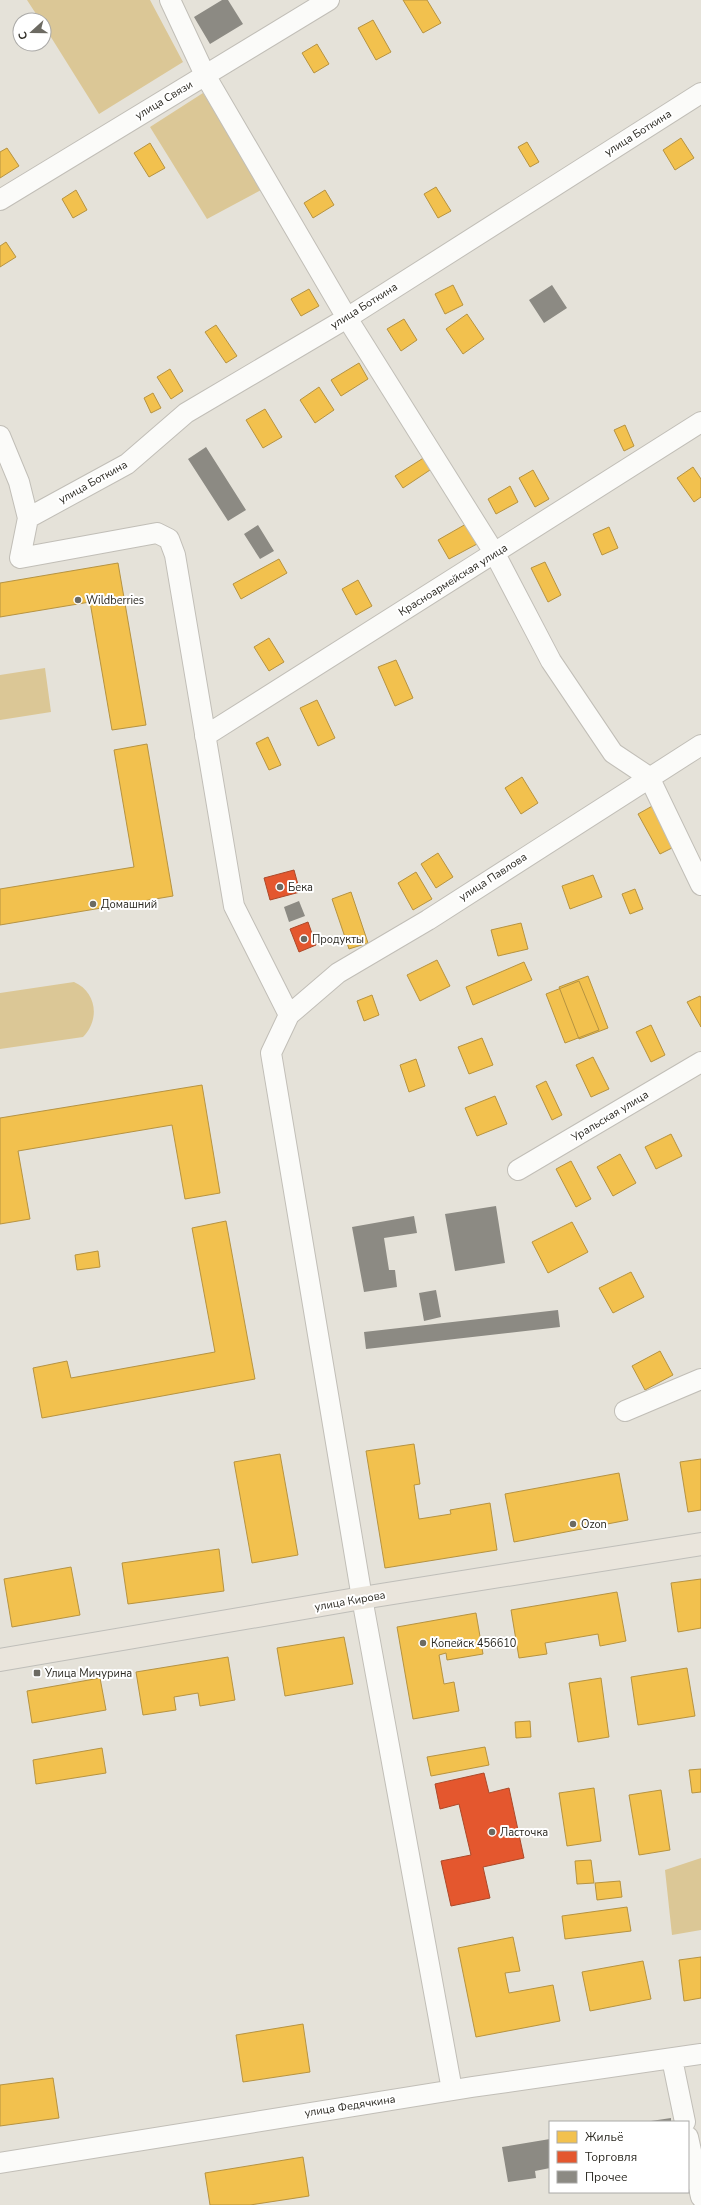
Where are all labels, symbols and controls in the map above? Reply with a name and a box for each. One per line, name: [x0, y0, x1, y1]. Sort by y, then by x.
north arrow: [12, 12, 52, 52]
text: С: [15, 29, 31, 42]
street label: улица Связи: [132, 77, 196, 123]
street label: улица Боткина: [602, 106, 674, 160]
street label: улица Боткина: [328, 279, 400, 333]
street label: улица Боткина: [56, 457, 130, 507]
street label: Красноармейская улица: [396, 540, 510, 620]
place label: Wildberries: [86, 593, 144, 608]
marker: Wildberries: [73, 595, 83, 605]
street label: улица Павлова: [456, 849, 530, 905]
place label: Бека: [288, 880, 313, 895]
marker: Бека: [275, 882, 285, 892]
place label: Домашний: [101, 897, 157, 912]
marker: Домашний: [88, 899, 98, 909]
place label: Продукты: [312, 932, 364, 947]
marker: Продукты: [299, 934, 309, 944]
street label: Уральская улица: [568, 1087, 651, 1145]
place label: Ozon: [581, 1517, 607, 1532]
marker: Ozon: [568, 1519, 578, 1529]
street label: улица Кирова: [313, 1587, 387, 1615]
place label: Копейск 456610: [431, 1636, 517, 1651]
marker: Копейск 456610: [418, 1638, 428, 1648]
place label: Улица Мичурина: [44, 1666, 132, 1681]
marker: Улица Мичурина: [32, 1668, 42, 1678]
place label: Ласточка: [500, 1825, 548, 1840]
marker: Ласточка: [487, 1827, 497, 1837]
street label: улица Федячкина: [303, 2091, 397, 2121]
legend: [549, 2121, 689, 2193]
text: Жильё: [585, 2129, 623, 2145]
text: Торговля: [585, 2149, 637, 2165]
text: Прочее: [585, 2169, 628, 2185]

